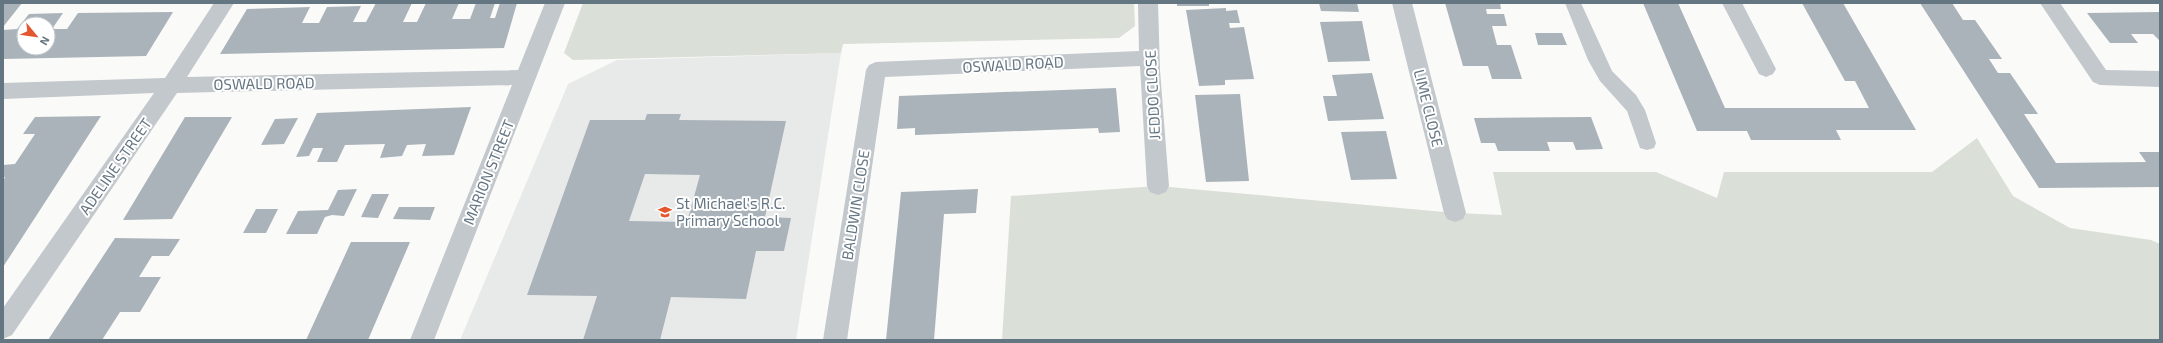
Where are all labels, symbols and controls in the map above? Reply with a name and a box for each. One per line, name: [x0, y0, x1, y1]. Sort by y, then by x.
north arrow: [16, 16, 56, 56]
text: N: [38, 34, 53, 48]
street label: JEDDO CLOSE: [1141, 50, 1163, 140]
street label: OSWALD ROAD: [962, 52, 1064, 76]
street label: LIME CLOSE: [1411, 67, 1447, 149]
street label: OSWALD ROAD: [213, 73, 315, 93]
street label: ADELINE STREET: [75, 114, 155, 218]
street label: MARION STREET: [459, 117, 517, 227]
street label: BALDWIN CLOSE: [837, 149, 873, 261]
place label: St Michael's R.C. Primary School: [676, 194, 786, 229]
school or university icon: St Michael's R.C. Primary School: [657, 204, 673, 220]

